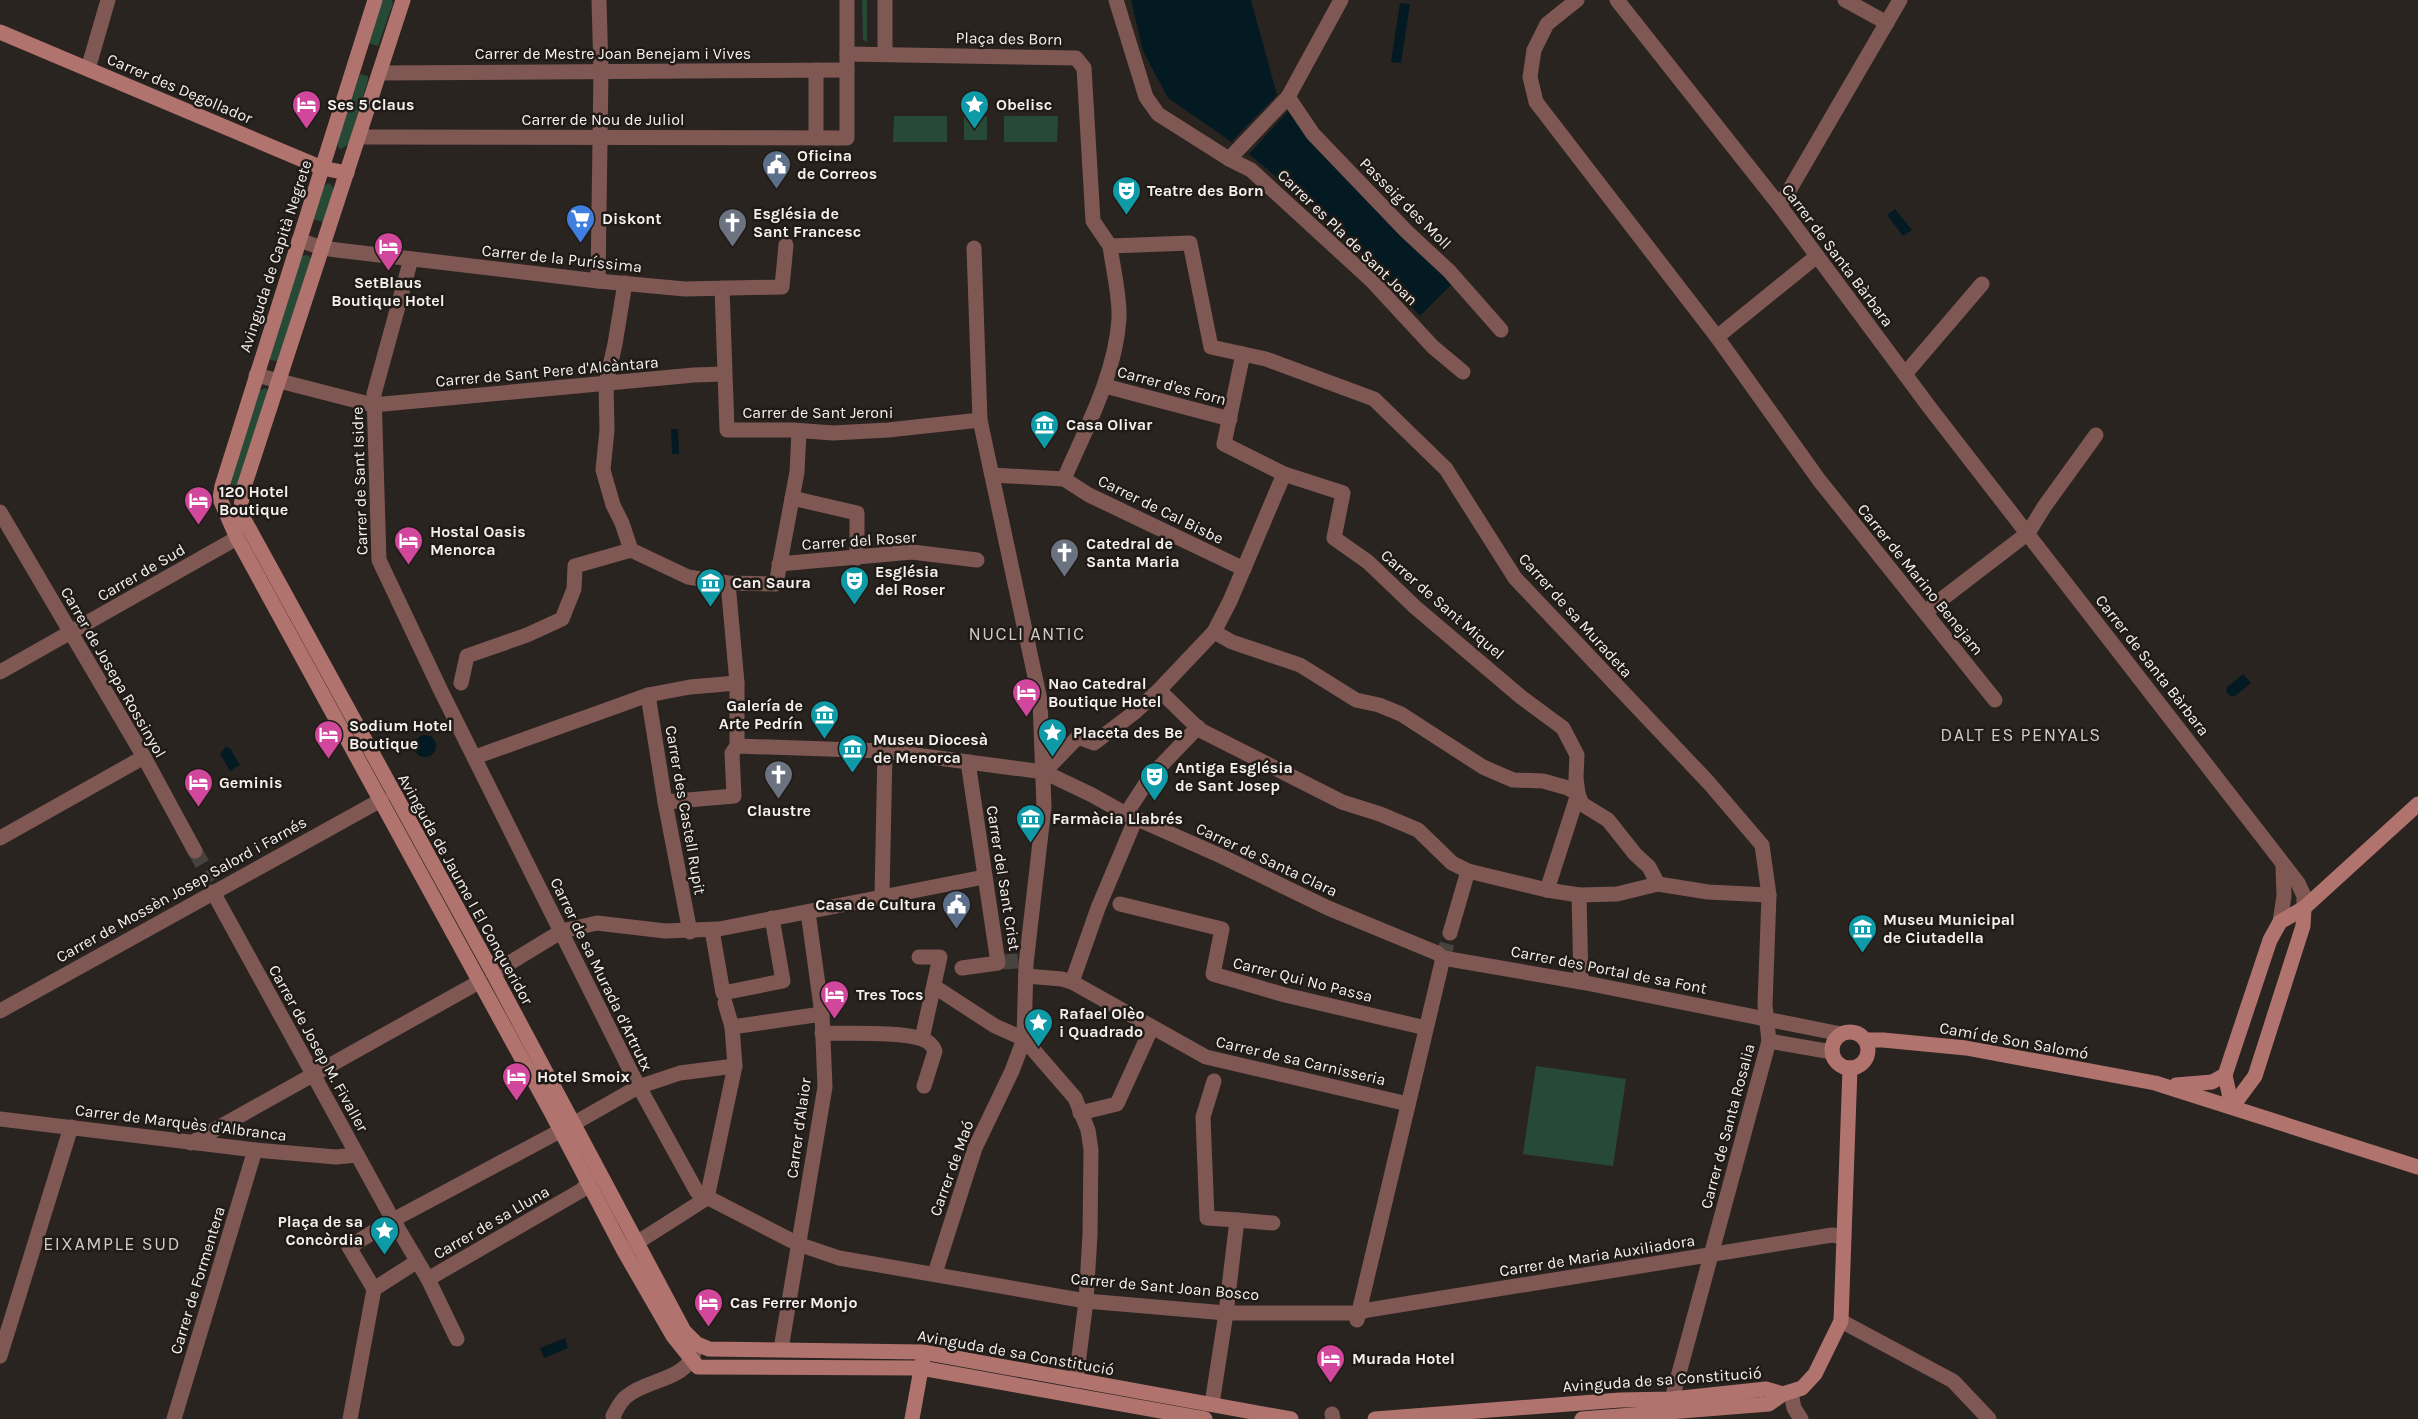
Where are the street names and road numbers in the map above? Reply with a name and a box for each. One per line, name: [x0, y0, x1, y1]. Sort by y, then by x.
street label: Plaça des Born: [955, 28, 1063, 49]
street label: Carrer de Mestre Joan Benejam i Vives: [475, 44, 751, 63]
street label: Carrer des Degollador: [104, 49, 256, 128]
street label: Carrer de Nou de Juliol: [522, 110, 684, 129]
street label: Passeig des Moll: [1356, 154, 1455, 253]
street label: Avinguda de Capità Negrete: [235, 157, 316, 355]
street label: Carrer es Pla de Sant Joan: [1274, 165, 1422, 309]
street label: Carrer de Santa Bàrbara: [1778, 180, 1897, 330]
street label: Carrer de la Puríssima: [481, 241, 643, 276]
street label: Carrer de Sant Pere d'Alcàntara: [435, 352, 659, 391]
street label: Carrer d'es Forn: [1115, 362, 1229, 409]
street label: Carrer de Sant Jeroni: [742, 403, 894, 422]
street label: Carrer de Sant Isidre: [347, 406, 372, 556]
street label: Carrer de Cal Bisbe: [1095, 471, 1227, 548]
street label: Carrer de Marino Benejam: [1854, 500, 1988, 659]
street label: Carrer del Roser: [801, 527, 917, 554]
street label: Carrer de Sud: [94, 540, 189, 605]
street label: Carrer de Sant Miquel: [1377, 546, 1508, 663]
street label: Carrer de sa Muradeta: [1515, 549, 1637, 681]
street label: Carrer de Josepa Rossinyol: [57, 584, 170, 761]
street label: Carrer de Santa Bàrbara: [2092, 591, 2214, 740]
street label: Carrer des Castell Rupit: [661, 724, 710, 896]
street label: Avinguda de Jaume I El Conqueridor: [394, 770, 537, 1008]
street label: Carrer del Sant Crist: [983, 804, 1024, 952]
street label: Carrer de Mossèn Josep Salord i Farnés: [53, 812, 310, 966]
street label: Carrer de Santa Clara: [1193, 818, 1341, 901]
street label: Carrer de sa Murada d'Artrutx: [546, 874, 657, 1074]
street label: Carrer des Portal de sa Font: [1509, 941, 1709, 998]
street label: Carrer Qui No Passa: [1231, 953, 1375, 1006]
street label: Carrer de Josep M. Fivaller: [265, 962, 372, 1135]
street label: Camí de Son Salomó: [1938, 1018, 2090, 1063]
street label: Carrer de sa Carnisseria: [1214, 1032, 1388, 1089]
street label: Carrer de Santa Rosalia: [1696, 1042, 1759, 1211]
street label: Carrer d'Alaior: [782, 1076, 815, 1180]
street label: Carrer de Marquès d'Albranca: [74, 1100, 288, 1145]
street label: Carrer de Maó: [925, 1118, 978, 1219]
street label: Carrer de sa Lluna: [430, 1182, 553, 1263]
street label: Carrer de Formentera: [166, 1204, 229, 1356]
street label: Carrer de Maria Auxiliadora: [1498, 1231, 1696, 1280]
street label: Carrer de Sant Joan Bosco: [1070, 1269, 1260, 1304]
street label: Avinguda de sa Constitució: [916, 1326, 1116, 1379]
street label: Avinguda de sa Constitució: [1562, 1363, 1762, 1396]

